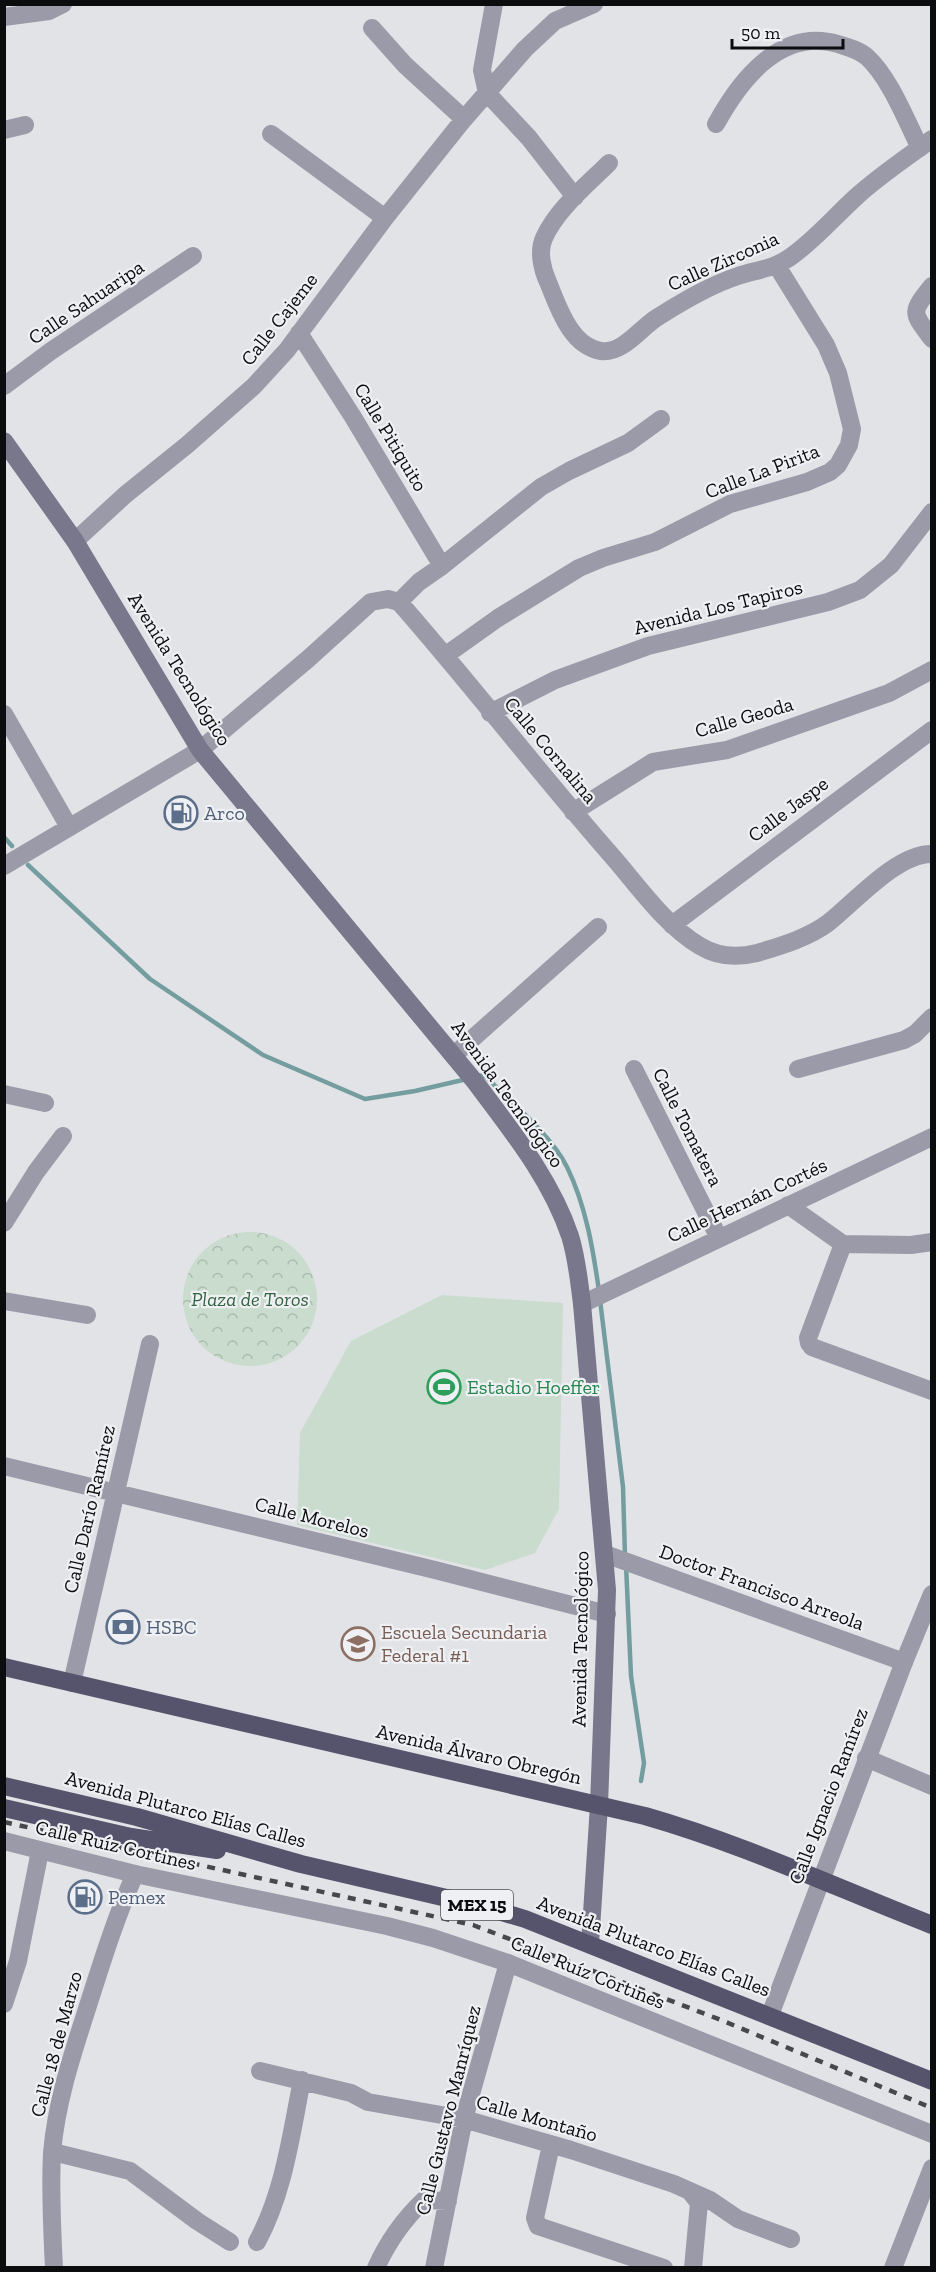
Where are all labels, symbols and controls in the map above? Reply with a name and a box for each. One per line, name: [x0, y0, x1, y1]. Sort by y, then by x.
scale bar: [732, 12, 843, 50]
text: 50 m: [741, 22, 781, 44]
street label: Calle Zirconia: [664, 226, 783, 296]
street label: Calle Sahuaripa: [24, 254, 149, 349]
street label: Calle Cajeme: [235, 268, 323, 370]
street label: Calle Pitiquito: [349, 378, 433, 496]
street label: Calle La Pirita: [701, 438, 823, 504]
street label: Avenida Los Tapiros: [631, 574, 805, 640]
street label: Avenida Tecnológico: [123, 588, 237, 750]
street label: Calle Geoda: [692, 691, 796, 742]
street label: Calle Cornalina: [499, 692, 603, 808]
street label: Calle Jaspe: [743, 771, 833, 847]
fuel station icon: Arco: [163, 795, 199, 831]
place label: Arco: [204, 801, 245, 825]
street label: Avenida Tecnológico: [446, 1016, 570, 1172]
street label: Calle Tomatera: [648, 1064, 728, 1191]
street label: Calle Hernán Cortés: [663, 1152, 831, 1248]
park label: Plaza de Toros: [191, 1287, 309, 1311]
sports icon: Estadio Hoeffer: [426, 1369, 462, 1405]
place label: Estadio Hoeffer: [467, 1375, 600, 1399]
street label: Calle Darío Ramírez: [58, 1423, 120, 1595]
street label: Calle Morelos: [252, 1491, 372, 1543]
street label: Doctor Francisco Arreola: [656, 1539, 868, 1635]
street label: Avenida Tecnológico: [566, 1551, 594, 1727]
bank icon: HSBC: [105, 1609, 141, 1645]
place label: HSBC: [146, 1615, 197, 1639]
place label: Escuela Secundaria Federal #1: [381, 1620, 548, 1667]
school or university icon: Escuela Secundaria Federal #1: [340, 1626, 376, 1662]
street label: Calle Ignacio Ramírez: [783, 1704, 873, 1888]
street label: Avenida Álvaro Obregón: [374, 1719, 584, 1789]
street label: Avenida Plutarco Elías Calles: [63, 1765, 309, 1853]
street label: Calle Ruíz Cortines: [33, 1815, 199, 1875]
fuel station icon: Pemex: [67, 1879, 103, 1915]
place label: Pemex: [108, 1885, 165, 1909]
road number: MEX 15: [441, 1890, 513, 1920]
street label: Avenida Plutarco Elías Calles: [534, 1890, 774, 2002]
street label: Calle Ruíz Cortines: [507, 1930, 669, 2014]
street label: Calle 18 de Marzo: [25, 1968, 87, 2120]
street label: Calle Gustavo Manríquez: [410, 2003, 486, 2217]
street label: Calle Montaño: [474, 2089, 600, 2147]

